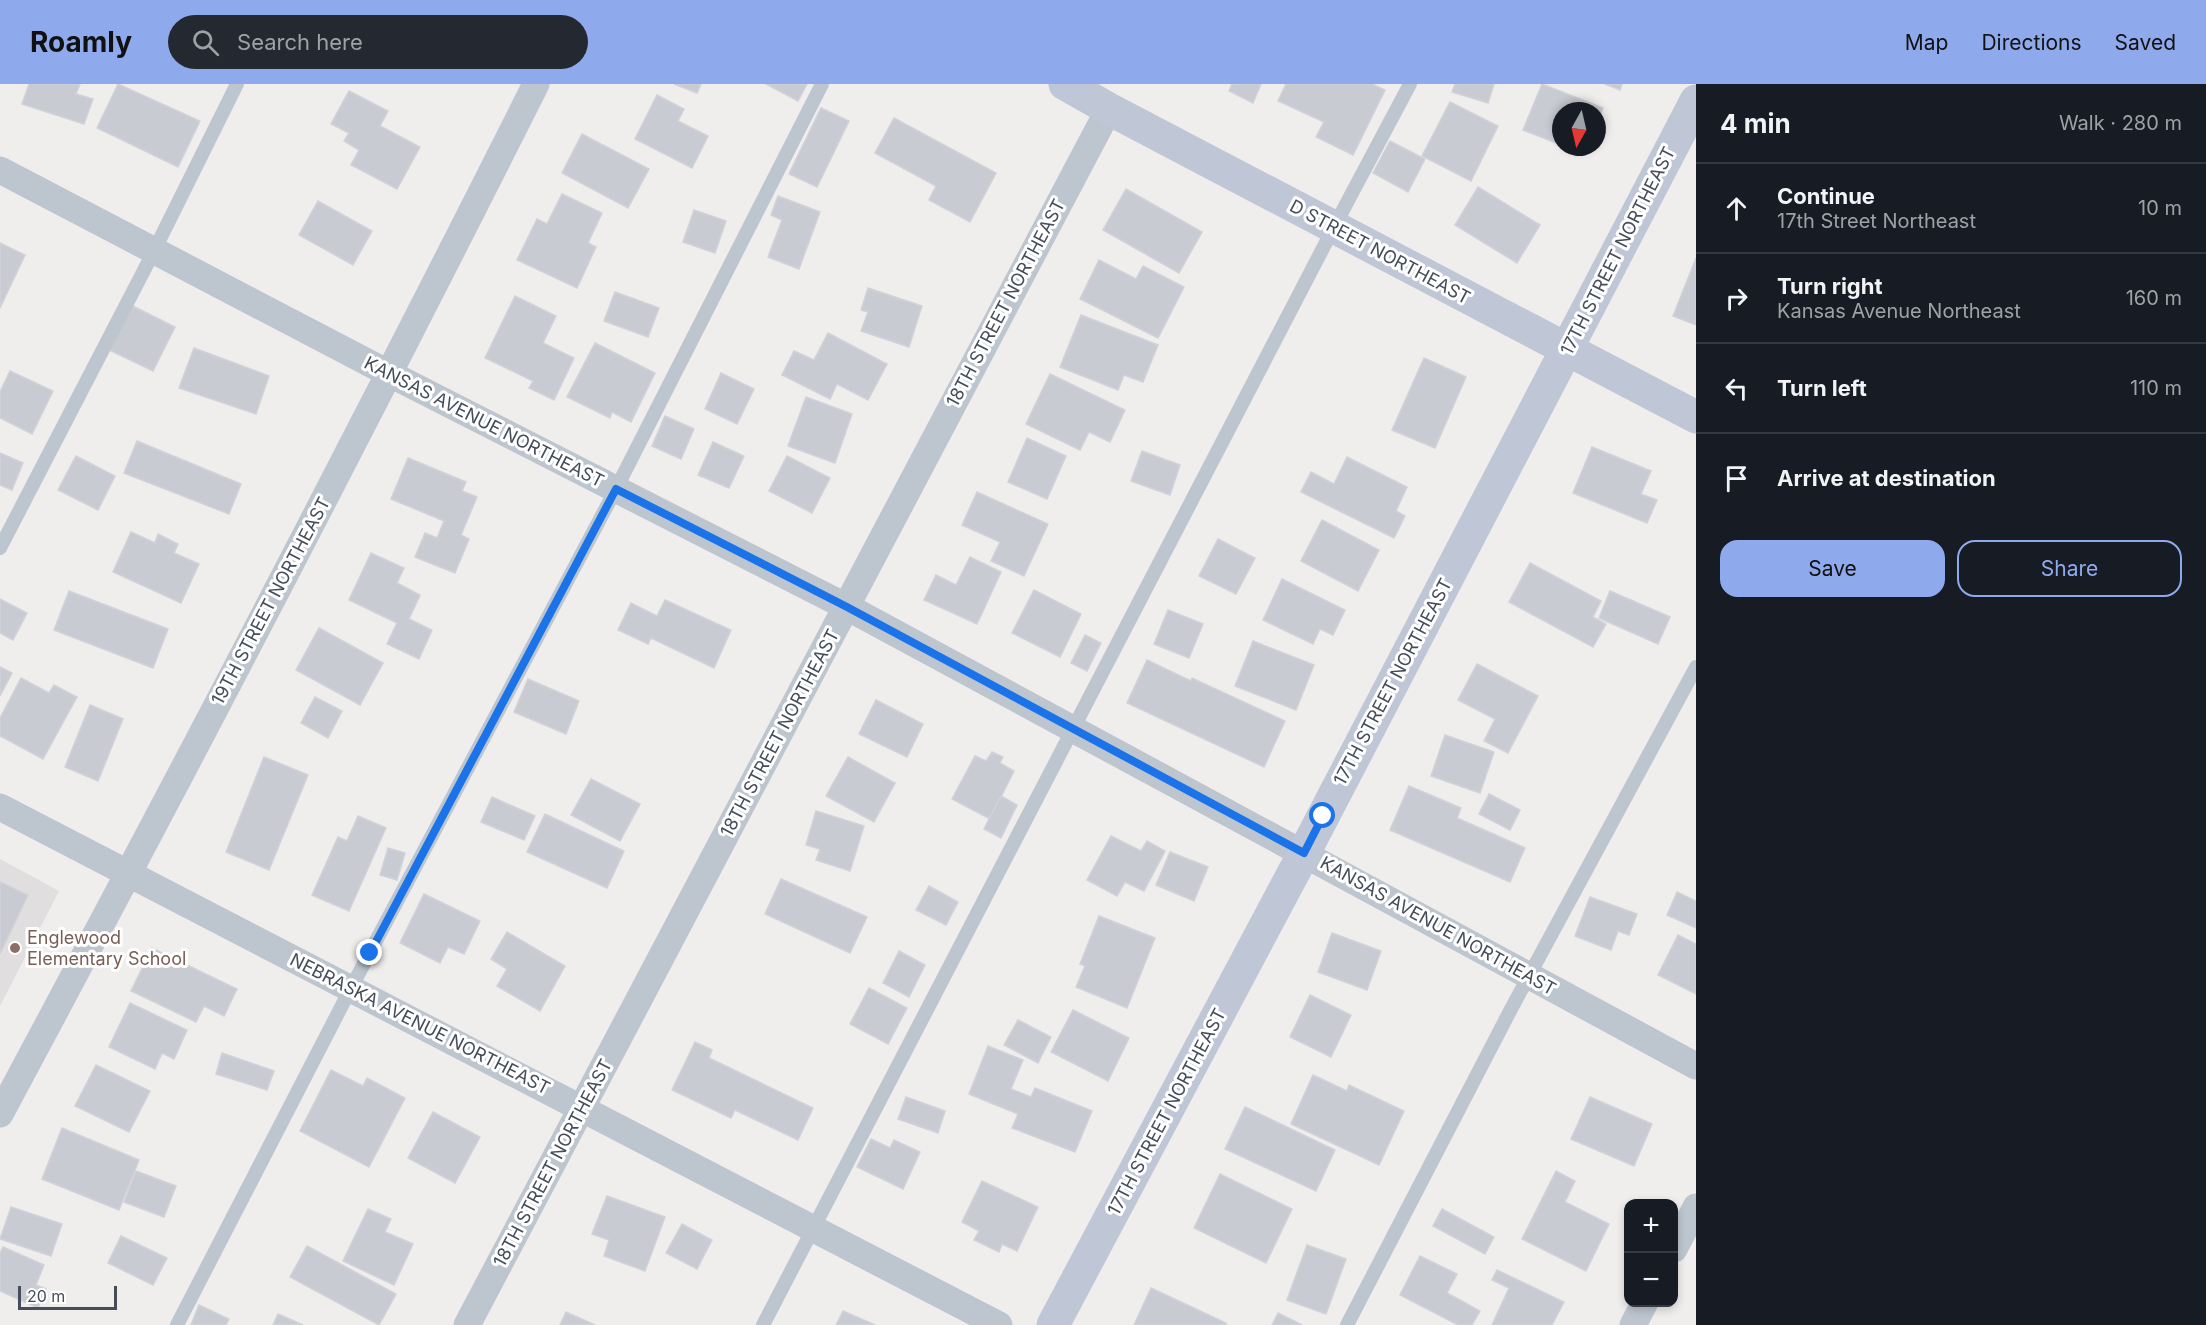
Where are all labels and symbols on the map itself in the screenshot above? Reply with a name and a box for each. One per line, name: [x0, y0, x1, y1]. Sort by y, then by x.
north arrow: [1552, 102, 1606, 156]
street label: 17TH STREET NORTHEAST: [1556, 143, 1679, 358]
street label: 18TH STREET NORTHEAST: [942, 195, 1069, 410]
street label: D STREET NORTHEAST: [1286, 195, 1474, 308]
street label: KANSAS AVENUE NORTHEAST: [361, 352, 608, 491]
street label: 19TH STREET NORTHEAST: [207, 493, 334, 708]
street label: 17TH STREET NORTHEAST: [1329, 575, 1456, 789]
street label: 18TH STREET NORTHEAST: [716, 625, 843, 840]
route start: [1309, 802, 1335, 828]
street label: KANSAS AVENUE NORTHEAST: [1317, 852, 1560, 999]
place label: Englewood Elementary School: [27, 927, 186, 969]
route end: [356, 939, 382, 965]
marker: Englewood Elementary School: [8, 941, 22, 955]
street label: NEBRASKA AVENUE NORTHEAST: [287, 949, 554, 1098]
street label: 17TH STREET NORTHEAST: [1103, 1005, 1230, 1219]
street label: 18TH STREET NORTHEAST: [489, 1055, 616, 1270]
scale bar: [18, 1283, 117, 1310]

